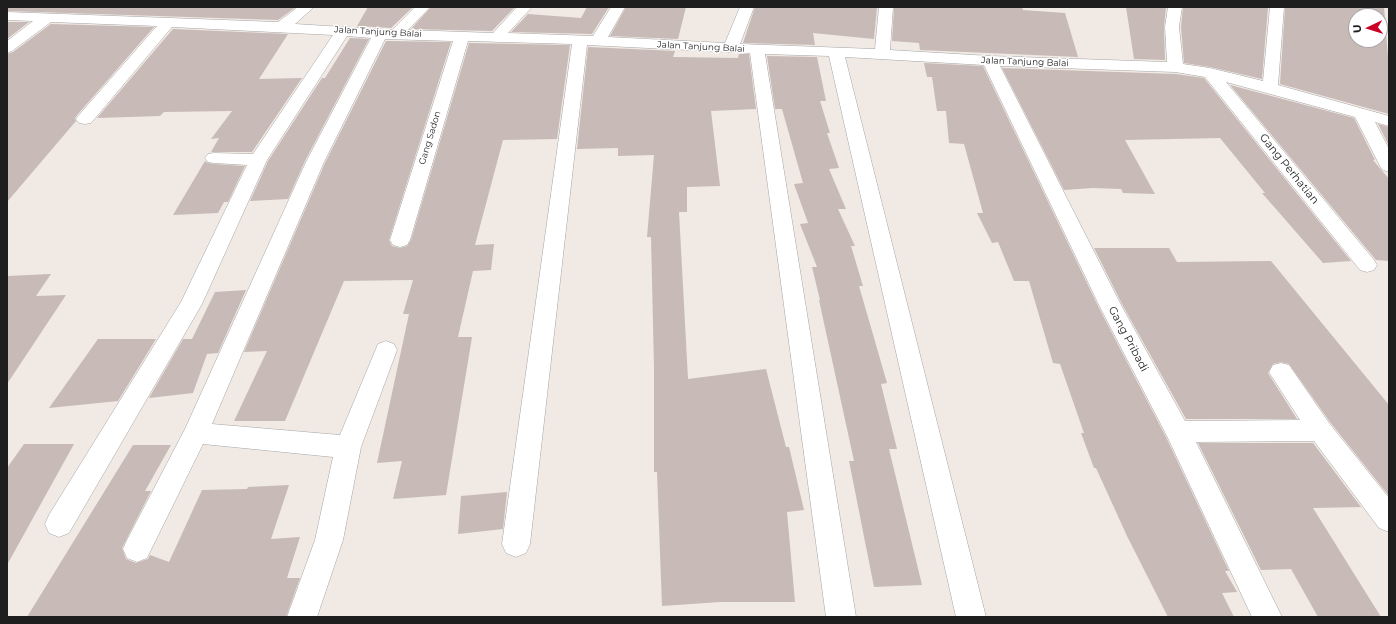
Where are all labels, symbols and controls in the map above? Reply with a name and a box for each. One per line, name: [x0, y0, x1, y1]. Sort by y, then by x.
north arrow: [1348, 8, 1388, 48]
street label: Jalan Tanjung Balai: [334, 24, 422, 40]
text: U: [1350, 24, 1364, 34]
street label: Jalan Tanjung Balai: [657, 39, 745, 55]
street label: Jalan Tanjung Balai: [981, 55, 1069, 69]
street label: Gang Sadon: [417, 110, 443, 166]
street label: Gang Perhatian: [1257, 131, 1321, 207]
street label: Gang Pribadi: [1105, 304, 1151, 374]

